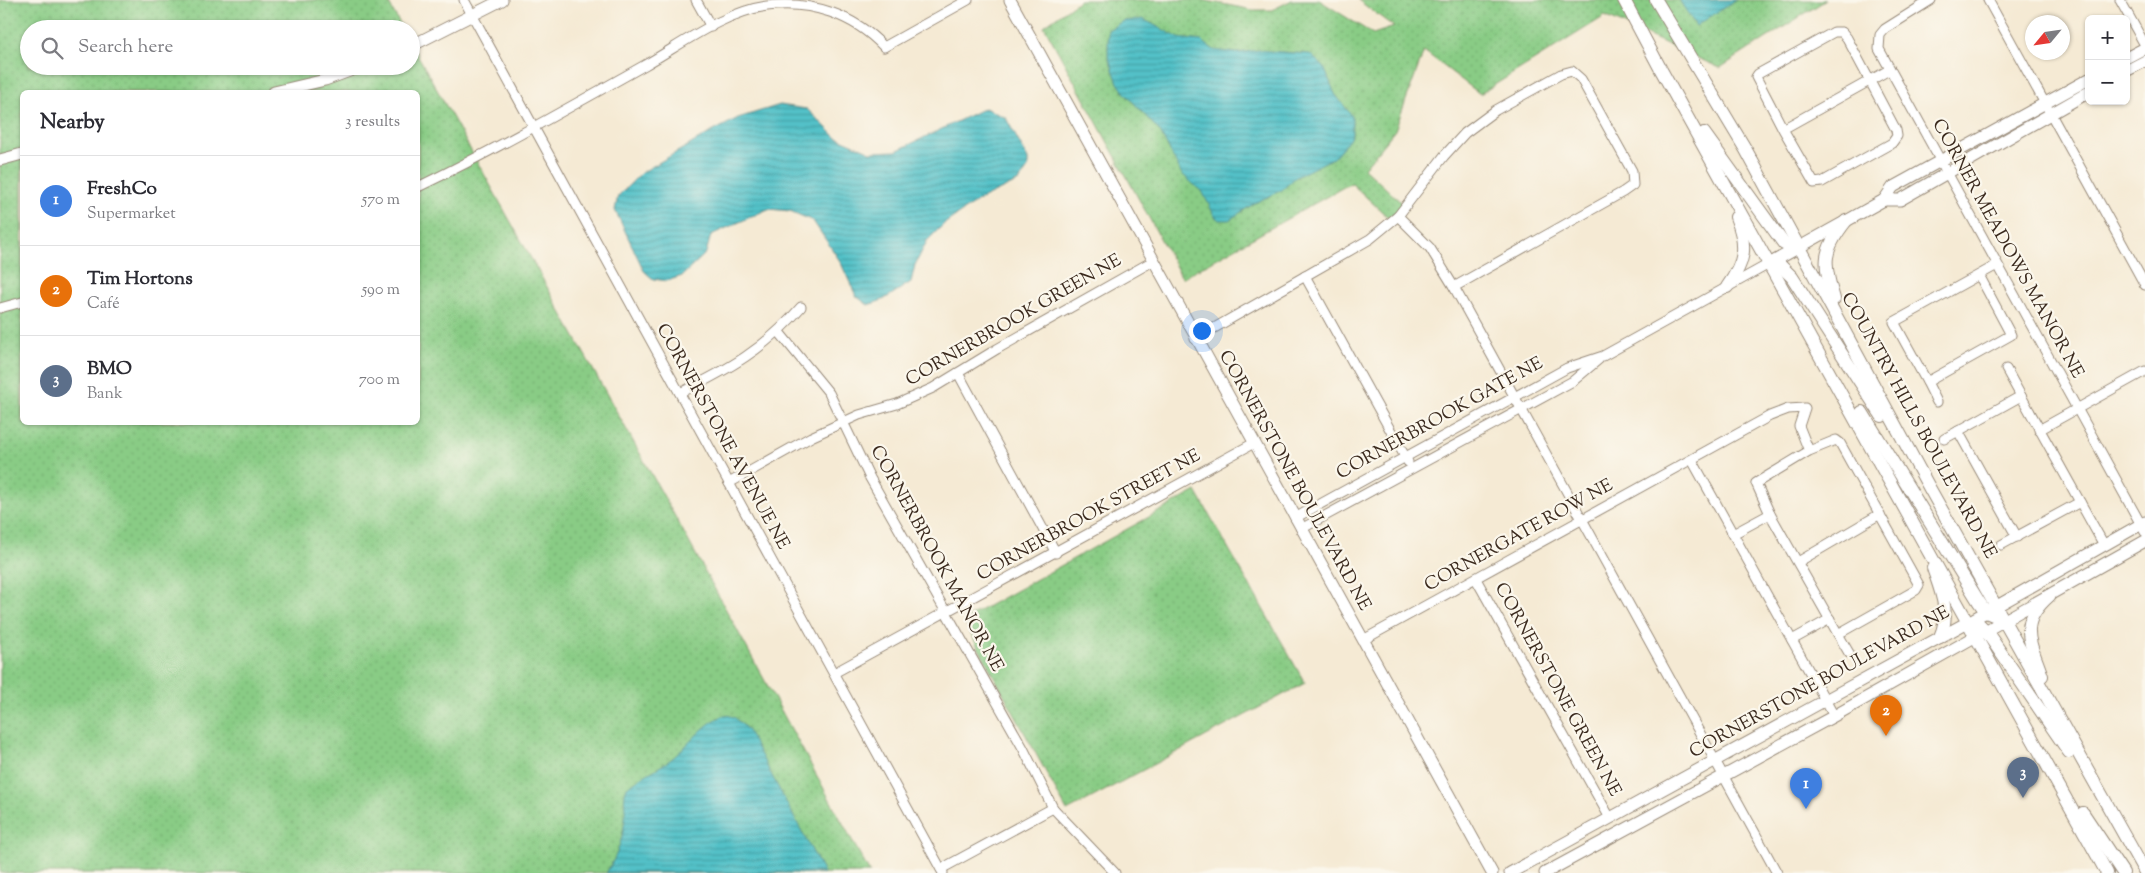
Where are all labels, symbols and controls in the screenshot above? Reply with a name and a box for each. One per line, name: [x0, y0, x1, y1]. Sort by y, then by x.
north arrow: [2025, 15, 2070, 60]
map controls: [2085, 15, 2130, 105]
button: +: [2085, 15, 2130, 60]
search box: [20, 20, 420, 75]
icon: search: [38, 34, 66, 62]
text: Search here: [78, 34, 173, 61]
button: −: [2085, 60, 2130, 105]
text: Nearby: [40, 108, 105, 138]
text: 3 results: [345, 111, 400, 134]
street label: CORNER MEADOWS MANOR NE: [1925, 115, 2089, 384]
text: FreshCo: [87, 176, 157, 203]
text: 1: [53, 189, 59, 212]
text: 570 m: [362, 189, 400, 212]
text: Supermarket: [87, 203, 176, 226]
street label: CORNERBROOK GREEN NE: [901, 248, 1127, 394]
text: Tim Hortons: [87, 266, 193, 293]
text: 2: [52, 279, 60, 302]
text: 590 m: [362, 279, 400, 302]
street label: COUNTRY HILLS BOULEVARD NE: [1834, 288, 2002, 564]
text: Café: [87, 293, 120, 316]
your location: [1189, 318, 1215, 344]
street label: CORNERSTONE AVENUE NE: [649, 319, 795, 555]
street label: CORNERSTONE BOULEVARD NE: [1211, 346, 1377, 616]
street label: CORNERBROOK GATE NE: [1332, 351, 1548, 487]
text: BMO: [87, 356, 132, 383]
text: 3: [53, 369, 59, 392]
text: 700 m: [359, 369, 400, 392]
text: Bank: [87, 383, 123, 406]
street label: CORNERBROOK MANOR NE: [863, 441, 1009, 677]
street label: CORNERBROOK STREET NE: [972, 443, 1206, 588]
street label: CORNERGATE ROW NE: [1420, 473, 1618, 599]
street label: CORNERSTONE GREEN NE: [1487, 578, 1627, 802]
street label: CORNERSTONE BOULEVARD NE: [1685, 600, 1955, 766]
pin: 2: [1870, 695, 1902, 736]
pin: 3: [2007, 757, 2039, 798]
pin: 1: [1790, 768, 1822, 809]

